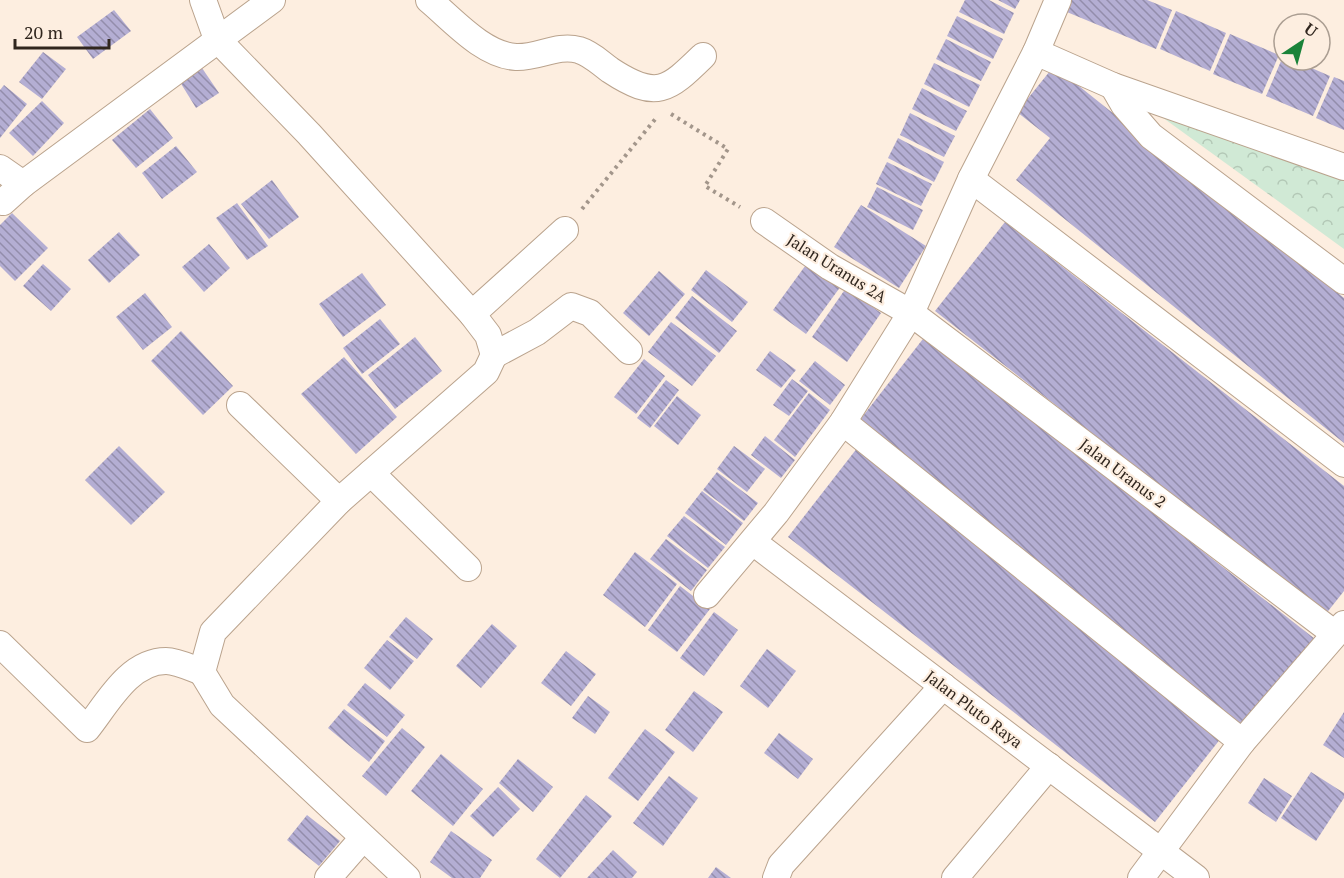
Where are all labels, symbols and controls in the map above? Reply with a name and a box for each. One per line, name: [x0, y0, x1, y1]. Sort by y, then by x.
scale bar: [15, 12, 110, 50]
north arrow: [1272, 12, 1332, 72]
text: U: [1300, 18, 1322, 42]
text: 20 m: [24, 20, 64, 44]
street label: Jalan Uranus 2A: [783, 229, 891, 308]
street label: Jalan Uranus 2: [1075, 433, 1171, 513]
street label: Jalan Pluto Raya: [921, 665, 1027, 753]

